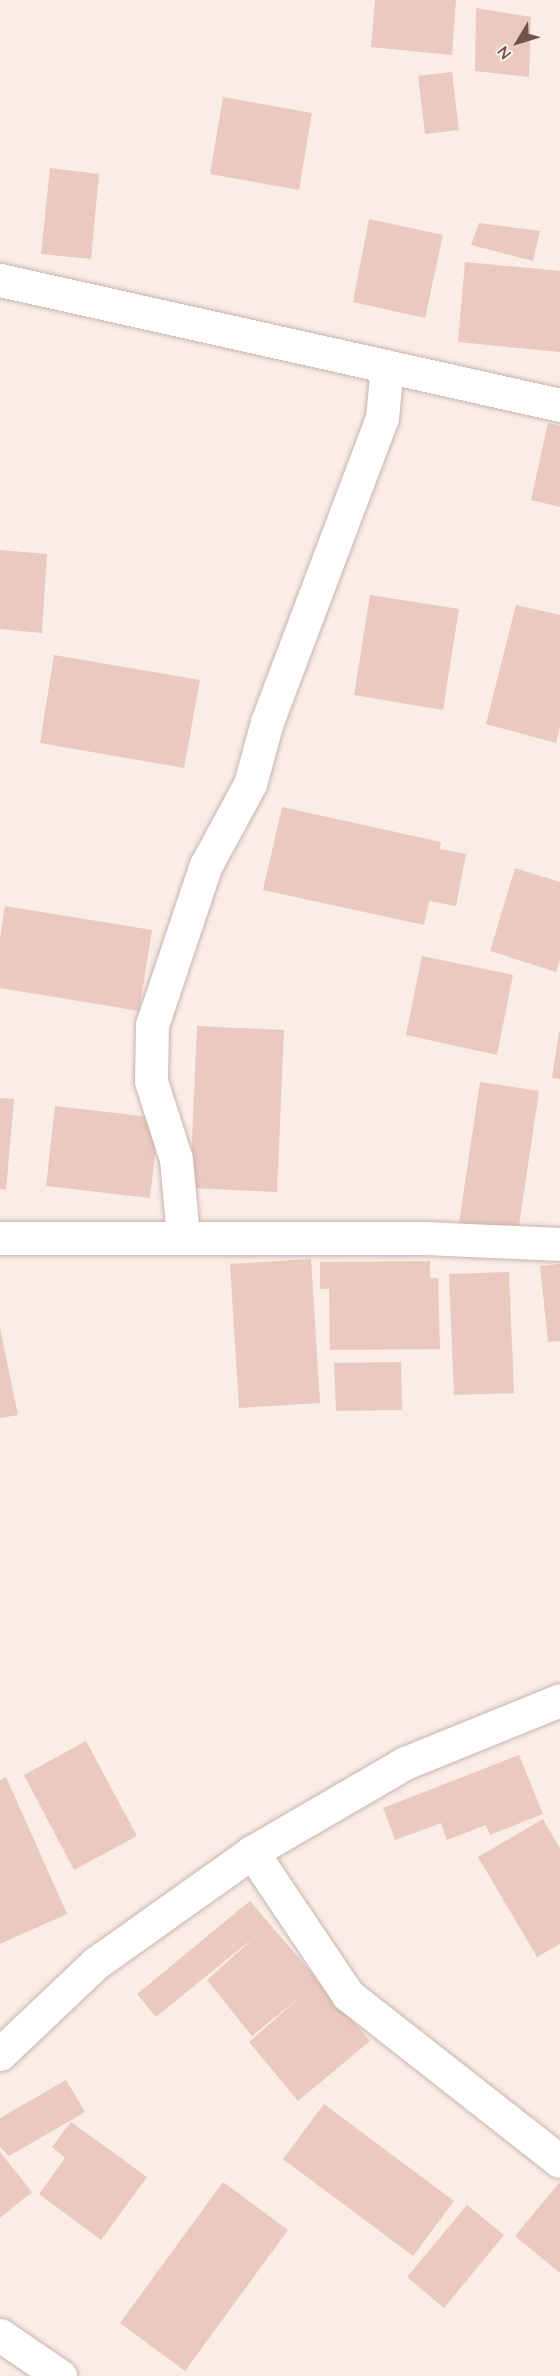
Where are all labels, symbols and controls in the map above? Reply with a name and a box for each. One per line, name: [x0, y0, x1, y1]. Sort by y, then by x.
north arrow: [488, 12, 548, 72]
text: N: [492, 42, 515, 64]

